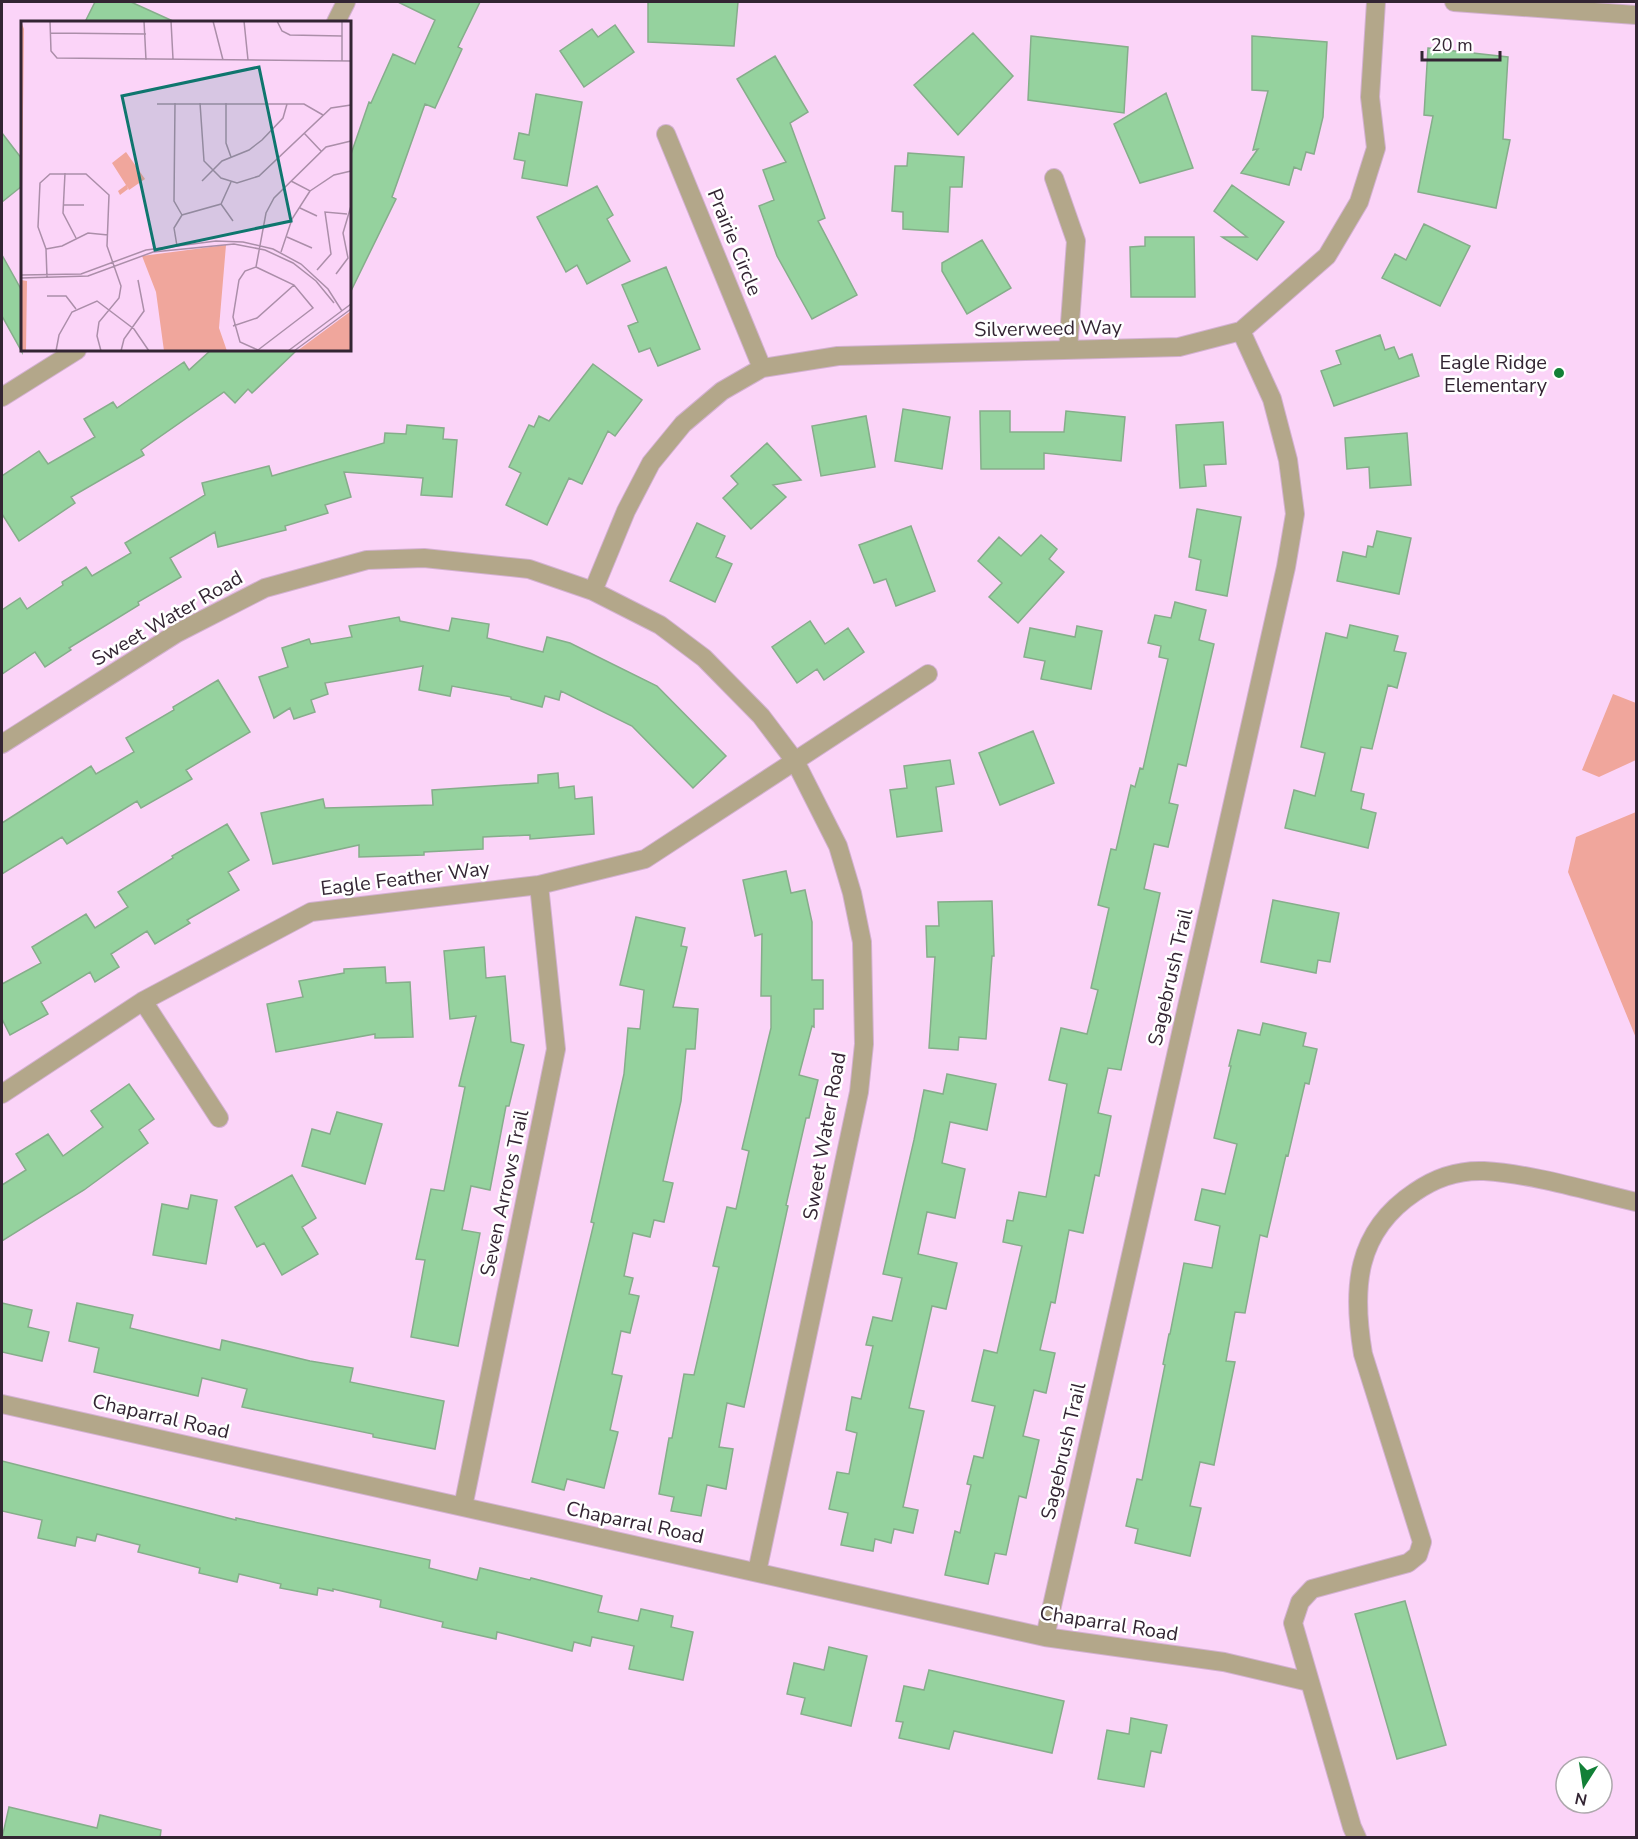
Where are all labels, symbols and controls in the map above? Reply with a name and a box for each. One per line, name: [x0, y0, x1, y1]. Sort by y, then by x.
inset map: [21, 21, 351, 351]
scale bar: [1422, 24, 1500, 62]
text: 20 m: [1431, 33, 1473, 57]
street label: Prairie Circle: [701, 185, 768, 300]
street label: Silverweed Way: [974, 314, 1123, 343]
place label: Eagle Ridge Elementary: [1440, 349, 1548, 399]
marker: Eagle Ridge Elementary: [1552, 366, 1566, 380]
street label: Sweet Water Road: [87, 564, 248, 673]
street label: Eagle Feather Way: [319, 855, 492, 902]
street label: Sagebrush Trail: [1142, 906, 1199, 1048]
street label: Sweet Water Road: [796, 1050, 853, 1222]
street label: Seven Arrows Trail: [474, 1107, 535, 1279]
street label: Sagebrush Trail: [1035, 1380, 1092, 1522]
street label: Chaparral Road: [90, 1388, 232, 1445]
street label: Chaparral Road: [564, 1495, 706, 1550]
street label: Chaparral Road: [1038, 1599, 1180, 1648]
north arrow: [1554, 1755, 1614, 1815]
text: N: [1573, 1787, 1589, 1811]

